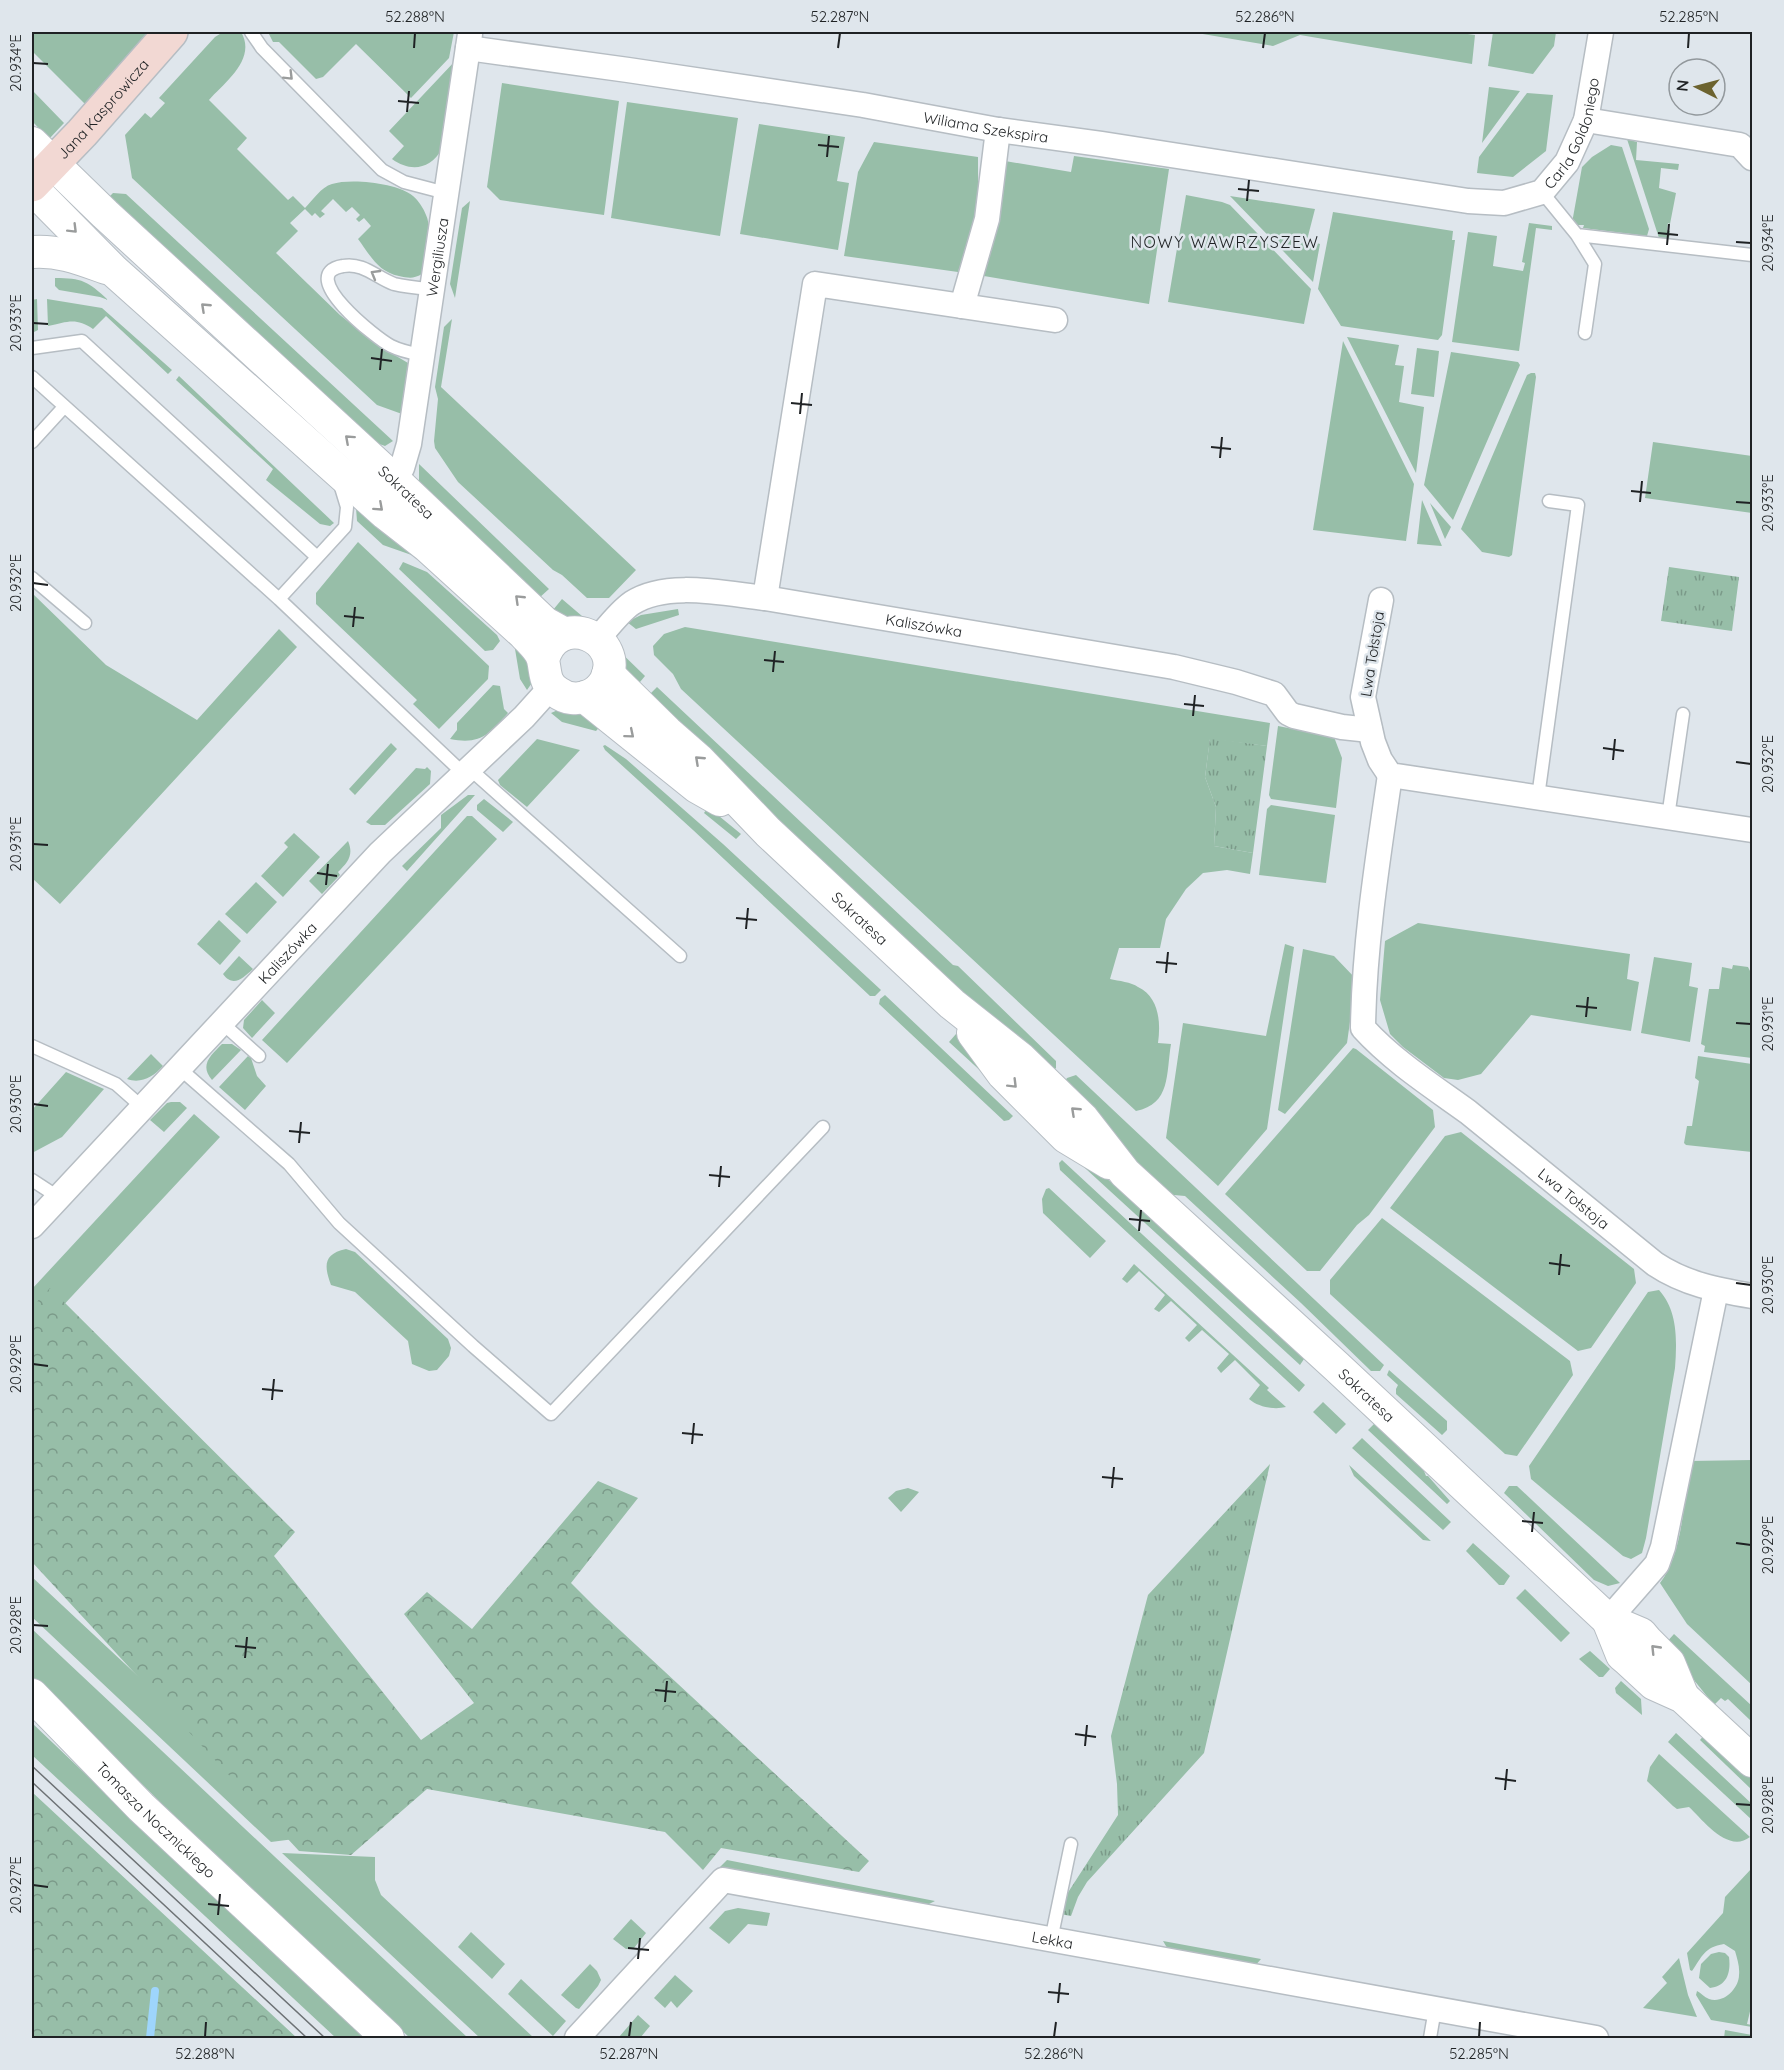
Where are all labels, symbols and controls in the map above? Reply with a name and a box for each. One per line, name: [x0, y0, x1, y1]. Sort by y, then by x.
text: 52.288°N: [385, 7, 445, 26]
text: 52.287°N: [811, 7, 869, 26]
text: 52.286°N: [1235, 7, 1295, 26]
text: 52.285°N: [1659, 7, 1719, 26]
text: 20.934°E: [6, 34, 25, 92]
street label: Jana Kasprowicza: [53, 55, 153, 163]
north arrow: [1667, 57, 1727, 117]
one-way arrow: [282, 69, 293, 79]
street label: Carla Goldoniego: [1539, 76, 1603, 192]
text: N: [1672, 79, 1693, 92]
street label: Wiliama Szekspira: [922, 107, 1050, 146]
text: 20.934°E: [1758, 214, 1777, 272]
street label: Wergiliusza: [422, 217, 452, 298]
one-way arrow: [65, 222, 76, 233]
district label: NOWY WAWRZYSZEW: [1130, 232, 1320, 252]
one-way arrow: [371, 270, 381, 282]
text: 20.933°E: [6, 294, 25, 352]
one-way arrow: [202, 303, 212, 314]
one-way arrow: [345, 435, 356, 446]
street label: Sokratesa: [375, 461, 439, 523]
text: 20.933°E: [1758, 474, 1777, 532]
one-way arrow: [372, 500, 383, 511]
text: 20.932°E: [6, 554, 25, 612]
one-way arrow: [516, 595, 527, 606]
street label: Kaliszówka: [884, 609, 964, 641]
street label: Lwa Tołstoja: [1356, 610, 1388, 698]
one-way arrow: [623, 727, 634, 738]
text: 20.932°E: [1758, 735, 1777, 793]
one-way arrow: [695, 756, 705, 767]
text: 20.931°E: [6, 816, 25, 872]
street label: Sokratesa: [828, 887, 892, 949]
street label: Kaliszówka: [254, 918, 321, 987]
text: 20.931°E: [1758, 996, 1777, 1052]
text: 20.930°E: [6, 1075, 25, 1133]
one-way arrow: [1005, 1076, 1016, 1087]
one-way arrow: [1071, 1108, 1082, 1119]
street label: Lwa Tołstoja: [1534, 1164, 1614, 1233]
text: 20.930°E: [1758, 1256, 1777, 1314]
text: 20.929°E: [6, 1335, 25, 1393]
street label: Sokratesa: [1335, 1364, 1399, 1426]
text: 20.929°E: [1758, 1516, 1777, 1574]
text: 20.928°E: [6, 1596, 25, 1654]
one-way arrow: [1652, 1646, 1663, 1657]
street label: Tomasza Nocznickiego: [93, 1758, 220, 1882]
text: 20.928°E: [1758, 1776, 1777, 1834]
text: 20.927°E: [6, 1856, 25, 1914]
street label: Lekka: [1030, 1927, 1075, 1953]
text: 52.288°N: [175, 2044, 235, 2063]
text: 52.287°N: [600, 2044, 658, 2063]
text: 52.286°N: [1024, 2044, 1084, 2063]
text: 52.285°N: [1449, 2044, 1509, 2063]

